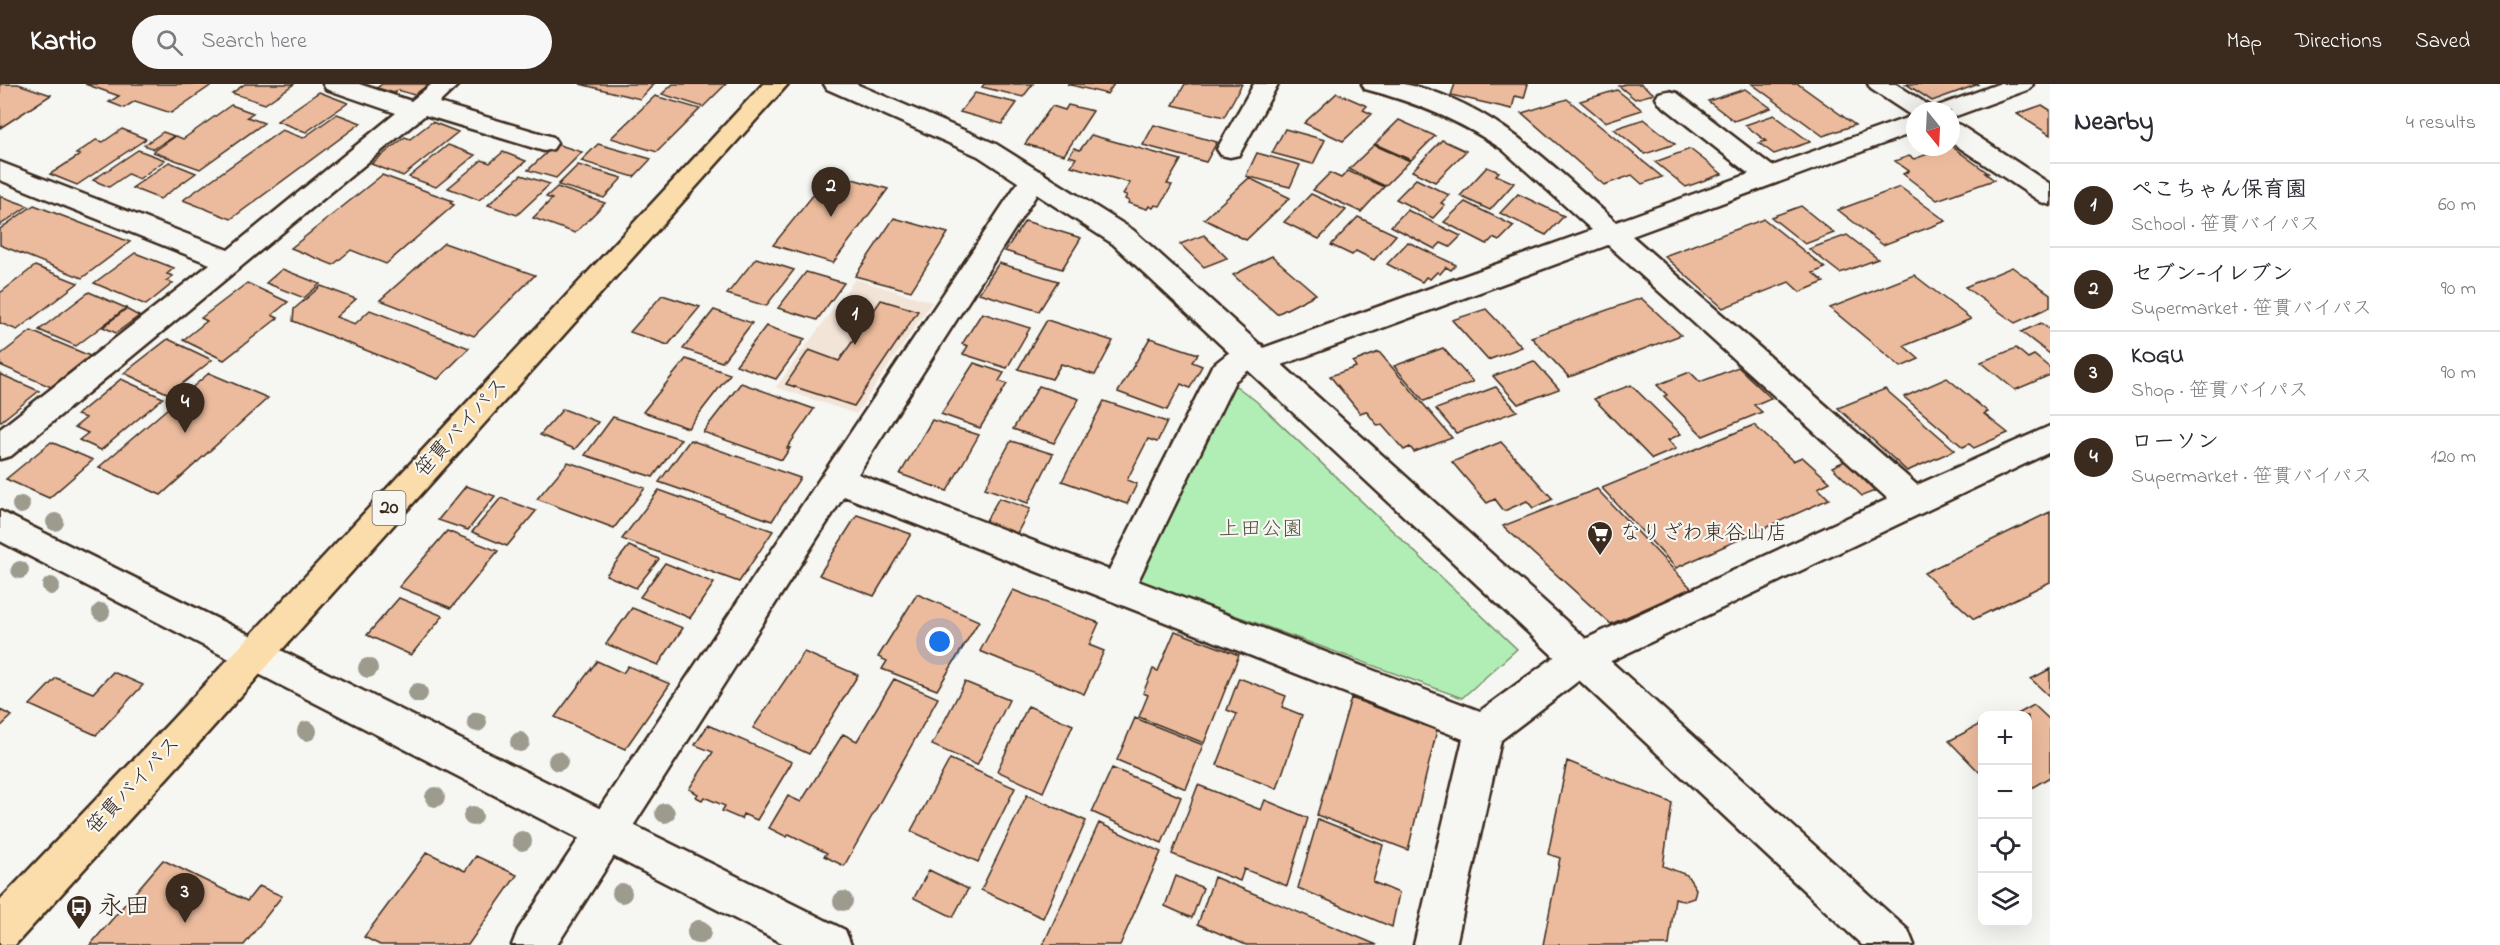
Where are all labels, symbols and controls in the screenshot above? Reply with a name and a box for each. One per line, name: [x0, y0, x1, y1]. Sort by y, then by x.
search box: [132, 15, 552, 69]
text: Kartio: [30, 22, 96, 63]
icon: search: [153, 26, 186, 59]
text: Search here: [201, 26, 307, 58]
text: Map: [2226, 27, 2262, 57]
text: Directions: [2295, 27, 2382, 57]
text: Saved: [2415, 27, 2470, 57]
north arrow: [1906, 102, 1960, 156]
text: Nearby: [2074, 104, 2153, 142]
text: 4 results: [2406, 109, 2476, 138]
pin: 2: [812, 168, 850, 217]
text: ぺこちゃん保育園: [2131, 175, 2307, 207]
text: 1: [2090, 191, 2097, 220]
text: 60 m: [2438, 191, 2476, 220]
text: School · 笹貫バイパス: [2131, 211, 2320, 240]
text: セブン-イレブン: [2131, 259, 2293, 291]
text: 2: [2089, 275, 2098, 304]
text: 90 m: [2441, 275, 2476, 304]
text: Supermarket · 笹貫バイパス: [2131, 295, 2372, 324]
pin: 1: [836, 296, 874, 345]
text: KOGU: [2131, 341, 2184, 373]
text: 3: [2089, 359, 2098, 388]
text: 90 m: [2441, 359, 2476, 388]
street label: 笹貫バイパス: [409, 371, 515, 485]
text: Shop · 笹貫バイパス: [2131, 377, 2308, 406]
pin: 4: [166, 384, 204, 433]
text: ローソン: [2131, 427, 2219, 459]
text: 4: [2089, 443, 2098, 472]
text: 120 m: [2431, 443, 2476, 472]
text: Supermarket · 笹貫バイパス: [2131, 463, 2372, 492]
road number: 20: [372, 491, 406, 525]
park label: 上田公園: [1219, 515, 1303, 545]
supermarket icon: なりざわ東谷山店: [1585, 519, 1615, 557]
place label: なりざわ東谷山店: [1620, 519, 1787, 549]
your location: [925, 627, 954, 656]
map controls: [1978, 711, 2032, 927]
button: +: [1978, 711, 2032, 765]
street label: 笹貫バイパス: [80, 730, 188, 842]
button: −: [1978, 765, 2032, 819]
button: locate: [1978, 819, 2032, 873]
button: layers: [1978, 873, 2032, 927]
pin: 3: [166, 874, 204, 923]
place label: 永田: [98, 889, 150, 927]
bus stop icon: 永田: [64, 893, 94, 931]

